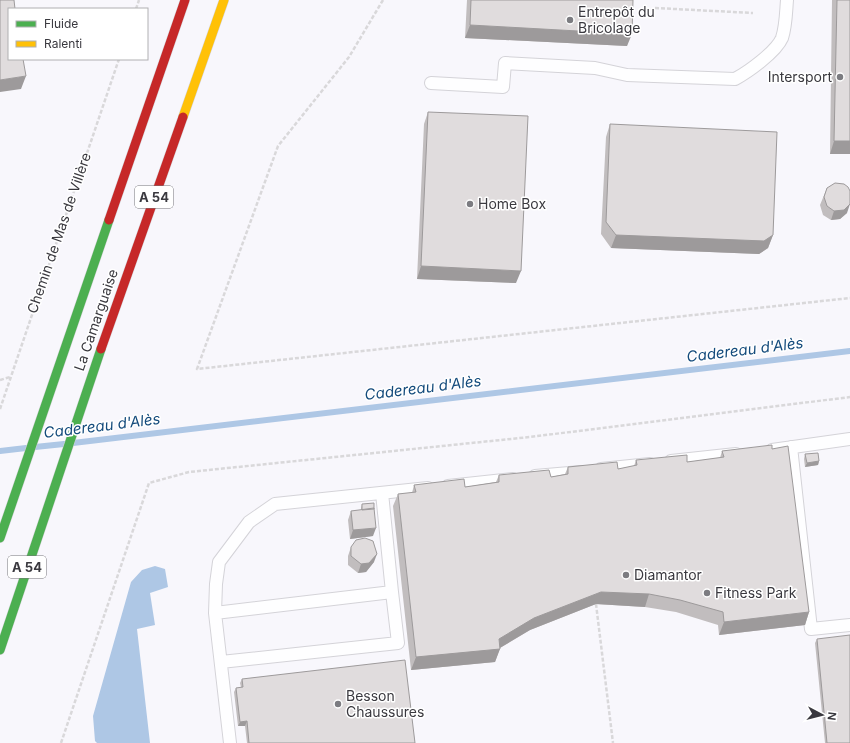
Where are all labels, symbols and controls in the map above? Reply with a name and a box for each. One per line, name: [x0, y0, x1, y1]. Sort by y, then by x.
place label: Entrepôt du Bricolage: [578, 3, 655, 36]
legend: [8, 8, 148, 60]
marker: Entrepôt du Bricolage: [565, 15, 575, 25]
text: Fluide: [44, 16, 78, 31]
text: Ralenti: [44, 36, 82, 51]
place label: Intersport: [768, 68, 832, 85]
marker: Intersport: [835, 72, 845, 82]
street label: Chemin de Mas de Villère: [23, 150, 94, 315]
road number: A 54: [135, 186, 173, 208]
place label: Home Box: [478, 195, 546, 212]
marker: Home Box: [465, 199, 475, 209]
street label: La Camarguaise: [70, 267, 121, 373]
water label: Cadereau d'Alès: [686, 333, 804, 366]
water label: Cadereau d'Alès: [364, 371, 482, 404]
water label: Cadereau d'Alès: [43, 409, 161, 442]
road number: A 54: [8, 556, 46, 578]
place label: Diamantor: [634, 566, 702, 583]
marker: Diamantor: [621, 570, 631, 580]
place label: Fitness Park: [715, 584, 797, 601]
marker: Fitness Park: [702, 588, 712, 598]
place label: Besson Chaussures: [346, 687, 424, 720]
north arrow: [802, 695, 842, 735]
marker: Besson Chaussures: [333, 699, 343, 709]
text: N: [824, 711, 839, 721]

